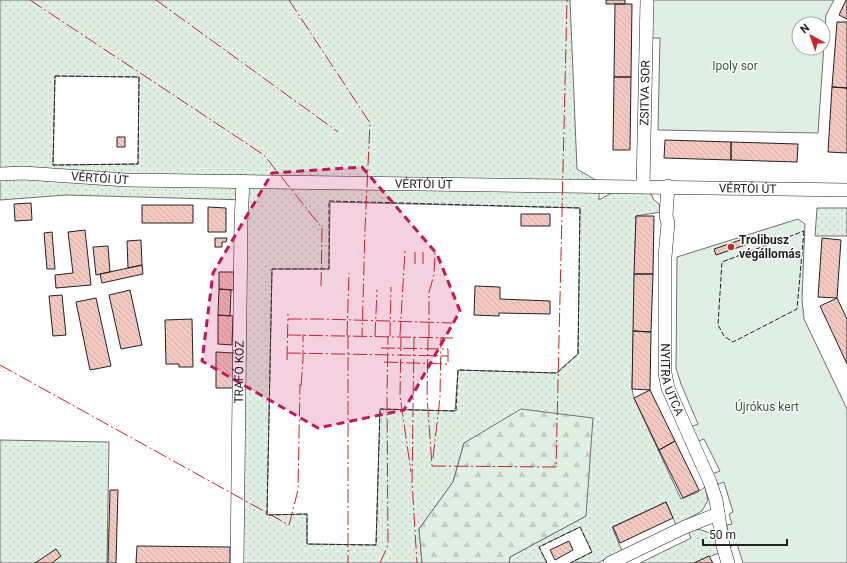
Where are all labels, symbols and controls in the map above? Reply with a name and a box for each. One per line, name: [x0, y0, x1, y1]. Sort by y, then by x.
north arrow: [791, 16, 831, 56]
text: N: [798, 21, 812, 36]
park label: Ipoly sor: [712, 59, 758, 73]
street label: ZSITVA SOR: [637, 60, 653, 126]
street label: VÉRTÓI ÚT: [70, 169, 129, 187]
street label: VÉRTÓI ÚT: [395, 176, 453, 192]
street label: VÉRTÓI ÚT: [719, 180, 777, 196]
place label: Trolibusz végállomás: [739, 233, 801, 261]
marker: Trolibusz végállomás: [726, 242, 736, 252]
street label: TRAFÓ KÖZ: [231, 340, 247, 404]
street label: NYITRA UTCA: [658, 343, 686, 418]
park label: Újrókus kert: [735, 399, 799, 414]
scale bar: [703, 521, 787, 547]
text: 50 m: [709, 528, 736, 542]

